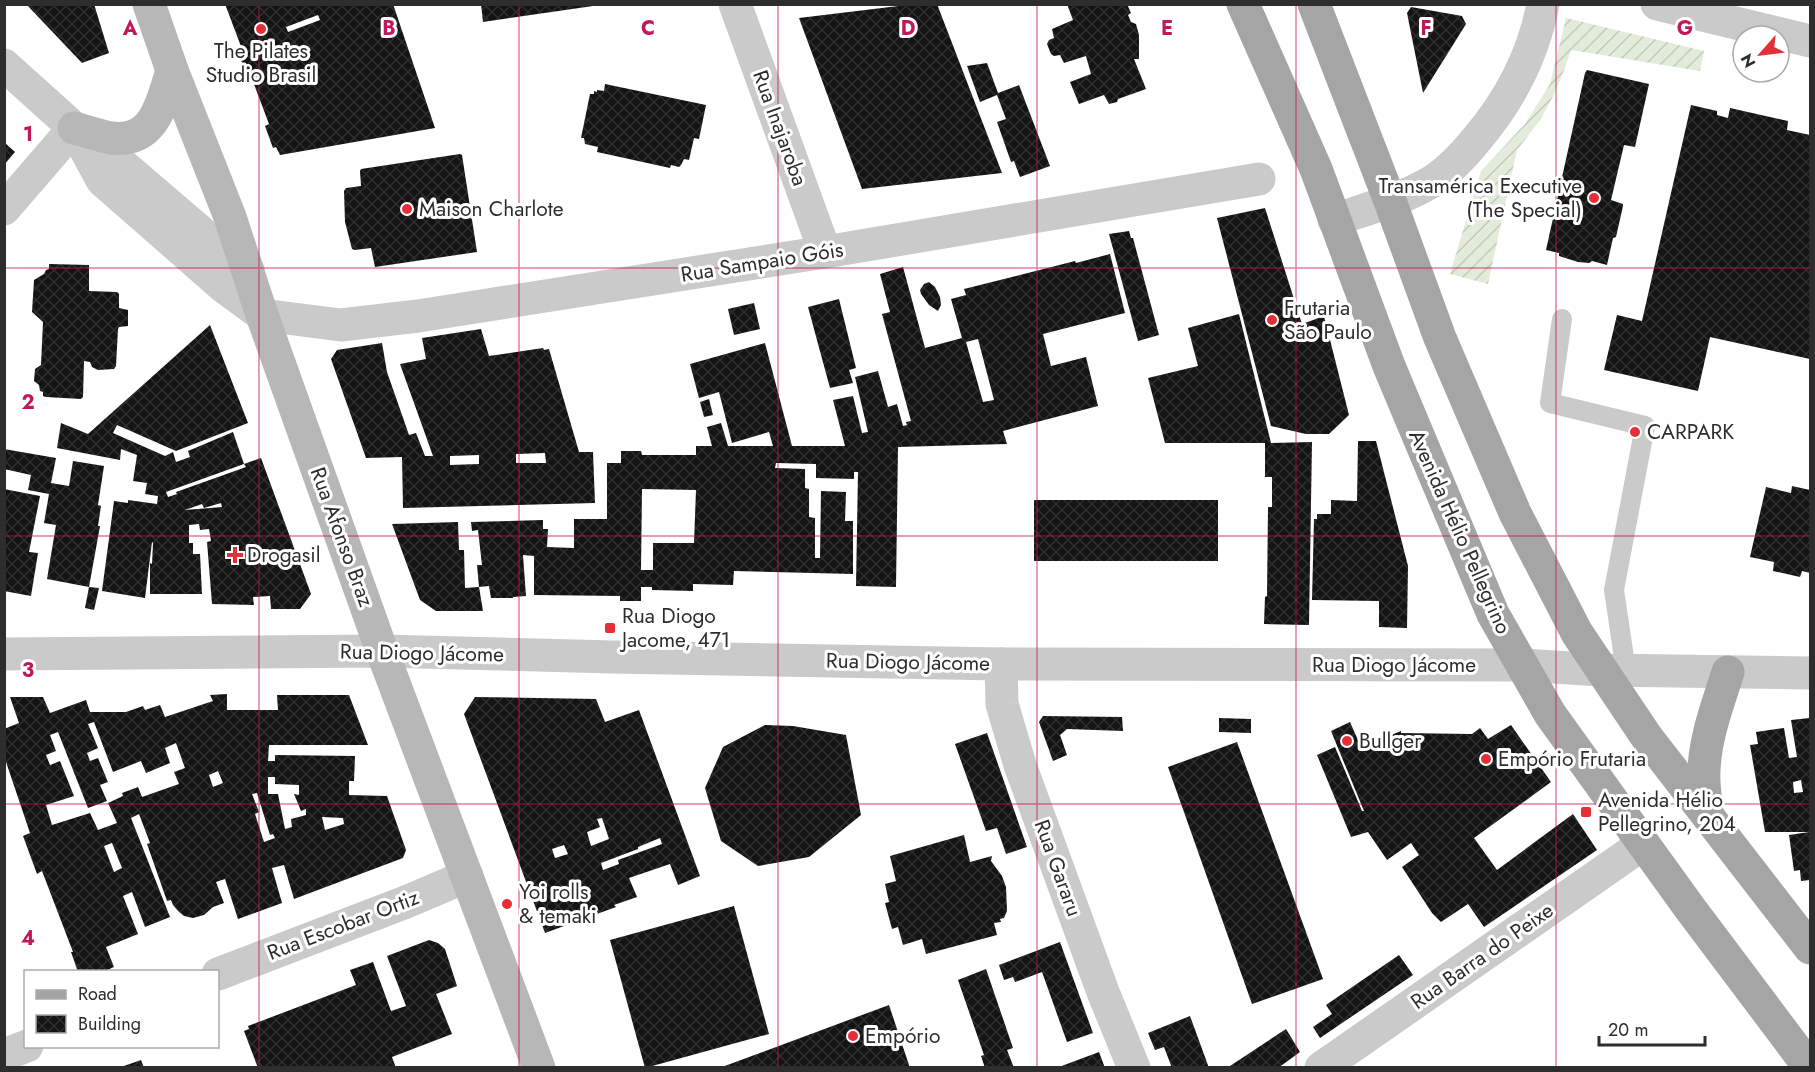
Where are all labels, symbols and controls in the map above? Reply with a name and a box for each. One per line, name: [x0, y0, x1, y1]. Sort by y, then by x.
text: A: [122, 14, 138, 43]
text: B: [382, 14, 396, 43]
text: C: [641, 14, 655, 43]
text: D: [901, 14, 915, 43]
text: E: [1161, 14, 1173, 43]
text: F: [1420, 14, 1432, 43]
text: G: [1677, 14, 1693, 43]
marker: The Pilates Studio Brasil: [254, 22, 268, 36]
north arrow: [1731, 24, 1791, 84]
place label: The Pilates Studio Brasil: [206, 36, 316, 90]
text: N: [1735, 50, 1761, 72]
street label: Rua Inajaroba: [745, 66, 815, 190]
text: 1: [23, 120, 33, 149]
place label: Transamérica Executive (The Special): [1379, 171, 1582, 225]
marker: Transamérica Executive (The Special): [1587, 191, 1601, 205]
place label: Maison Charlote: [419, 194, 564, 224]
marker: Maison Charlote: [400, 202, 414, 216]
street label: Rua Sampaio Góis: [679, 234, 845, 290]
place label: Frutaria São Paulo: [1284, 293, 1372, 347]
marker: Frutaria São Paulo: [1265, 313, 1279, 327]
text: 2: [21, 388, 35, 417]
place label: CARPARK: [1647, 417, 1734, 447]
street label: Avenida Hélio Pellegrino: [1401, 425, 1519, 639]
marker: CARPARK: [1628, 425, 1642, 439]
street label: Rua Afonso Braz: [303, 463, 381, 611]
place label: Drogasil: [247, 540, 320, 570]
marker: Drogasil: [228, 548, 242, 562]
place label: Rua Diogo Jacome, 471: [619, 601, 730, 655]
marker: Rua Diogo Jacome, 471: [603, 621, 617, 635]
street label: Rua Diogo Jácome: [340, 637, 504, 669]
street label: Rua Diogo Jácome: [826, 646, 990, 678]
street label: Rua Diogo Jácome: [1312, 650, 1476, 680]
text: 3: [22, 656, 34, 685]
place label: Bullger: [1359, 726, 1422, 756]
marker: Bullger: [1340, 734, 1354, 748]
place label: Empório Frutaria: [1498, 744, 1646, 774]
marker: Empório Frutaria: [1479, 752, 1493, 766]
place label: Avenida Hélio Pellegrino, 204: [1598, 785, 1736, 839]
marker: Avenida Hélio Pellegrino, 204: [1579, 805, 1593, 819]
street label: Rua Gararu: [1027, 815, 1089, 921]
place label: Yoi rolls & temaki: [519, 877, 597, 931]
street label: Rua Escobar Ortiz: [263, 882, 423, 968]
street label: Rua Barra do Peixe: [1405, 895, 1560, 1016]
marker: Yoi rolls & temaki: [500, 897, 514, 911]
text: 4: [21, 924, 35, 953]
legend: [24, 970, 219, 1048]
text: Road: [78, 981, 117, 1007]
scale bar: [1599, 1009, 1706, 1047]
text: Building: [78, 1011, 141, 1037]
text: 20 m: [1608, 1017, 1648, 1043]
place label: Empório: [865, 1021, 941, 1051]
marker: Empório: [846, 1029, 860, 1043]

